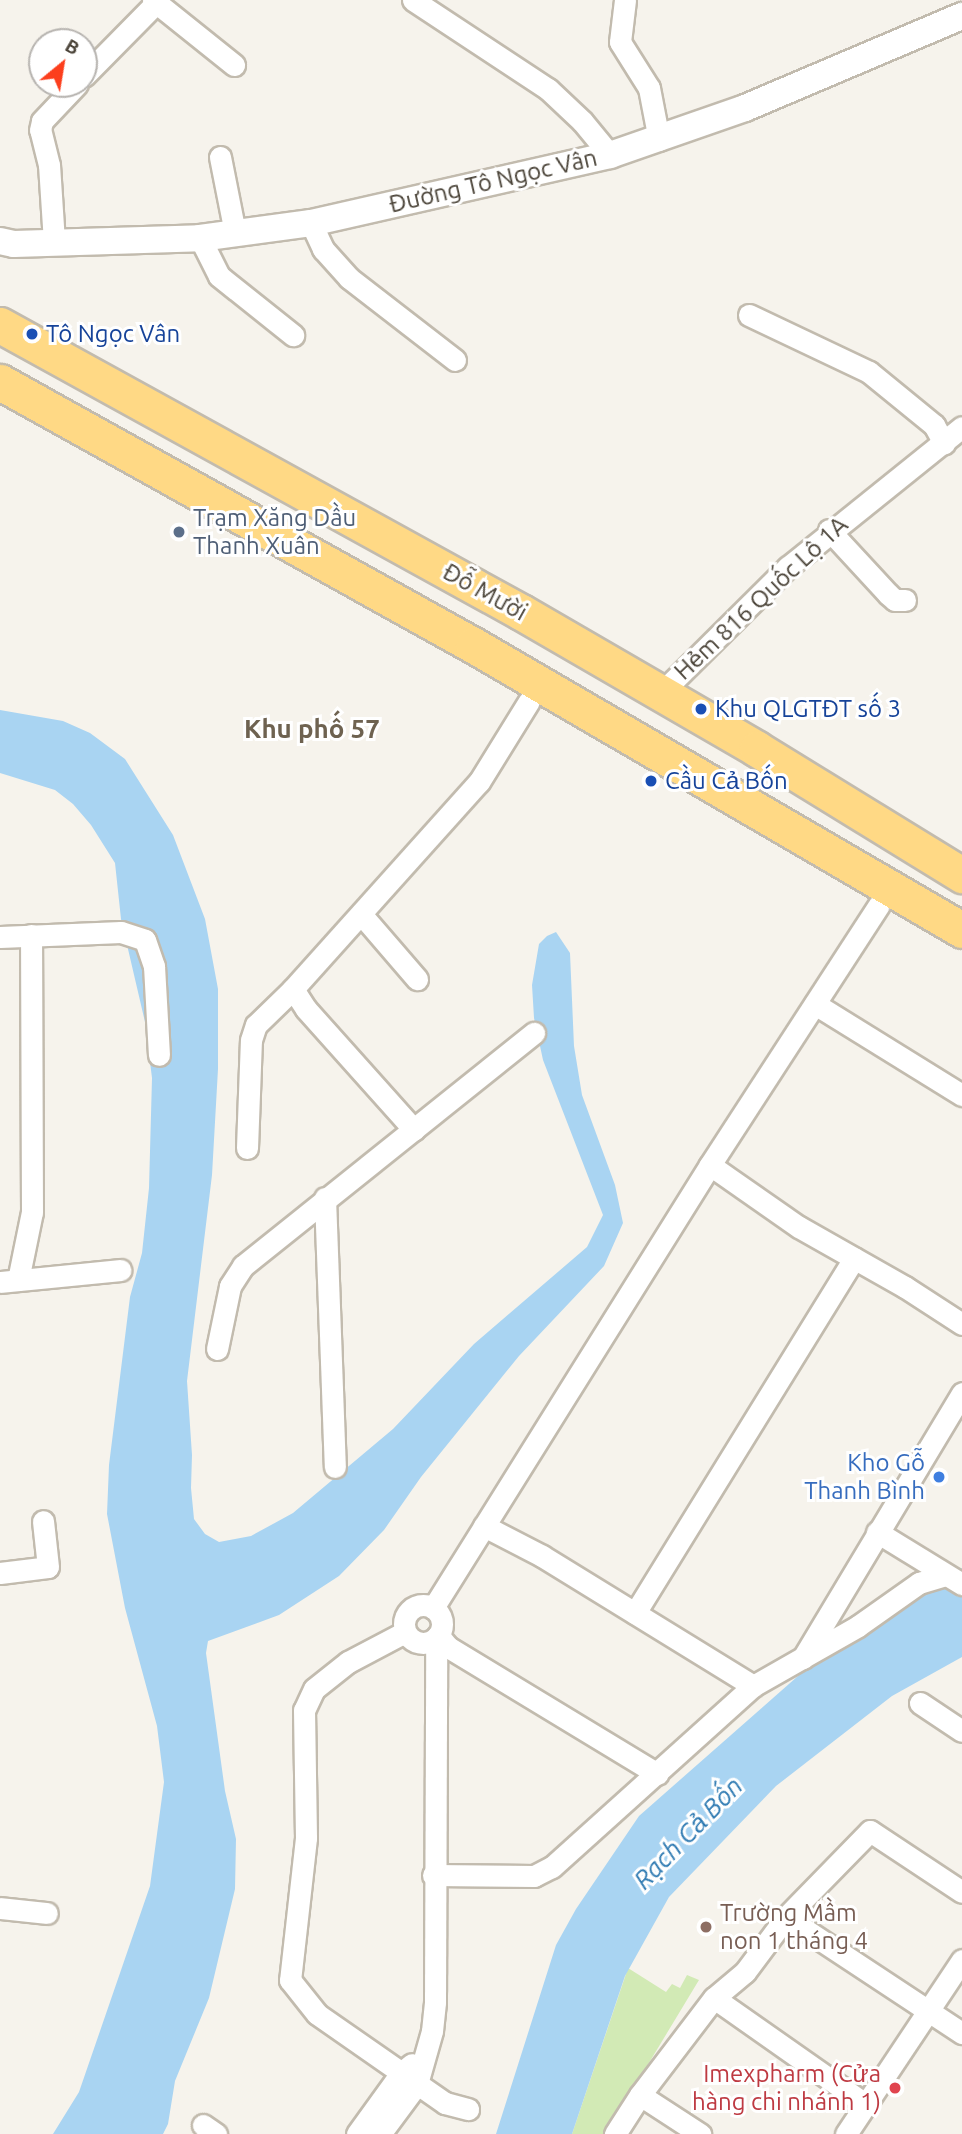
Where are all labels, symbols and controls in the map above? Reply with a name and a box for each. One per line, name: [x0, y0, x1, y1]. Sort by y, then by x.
north arrow: [28, 28, 98, 98]
text: B: [62, 34, 83, 59]
street label: Đường Tô Ngọc Vân: [386, 143, 600, 219]
place label: Tô Ngọc Vân: [46, 320, 180, 348]
marker: Tô Ngọc Vân: [24, 326, 40, 342]
place label: Trạm Xăng Dầu Thanh Xuân: [193, 504, 356, 560]
street label: Hẻm 816 Quốc Lộ 1A: [668, 510, 854, 686]
marker: Trạm Xăng Dầu Thanh Xuân: [171, 524, 187, 540]
street label: Đỗ Mười: [438, 557, 532, 627]
place label: Khu QLGTĐT số 3: [715, 695, 901, 723]
marker: Khu QLGTĐT số 3: [693, 701, 709, 717]
district label: Khu phố 57: [244, 713, 380, 745]
place label: Cầu Cả Bốn: [665, 767, 788, 795]
marker: Cầu Cả Bốn: [643, 773, 659, 789]
place label: Kho Gỗ Thanh Bình: [804, 1449, 925, 1505]
marker: Kho Gỗ Thanh Bình: [931, 1469, 947, 1485]
water label: Rạch Cả Bốn: [627, 1771, 749, 1895]
place label: Trường Mầm non 1 tháng 4: [720, 1899, 868, 1955]
marker: Trường Mầm non 1 tháng 4: [698, 1919, 714, 1935]
place label: Imexpharm (Cửa hàng chi nhánh 1): [692, 2060, 881, 2116]
marker: Imexpharm (Cửa hàng chi nhánh 1): [887, 2080, 903, 2096]

